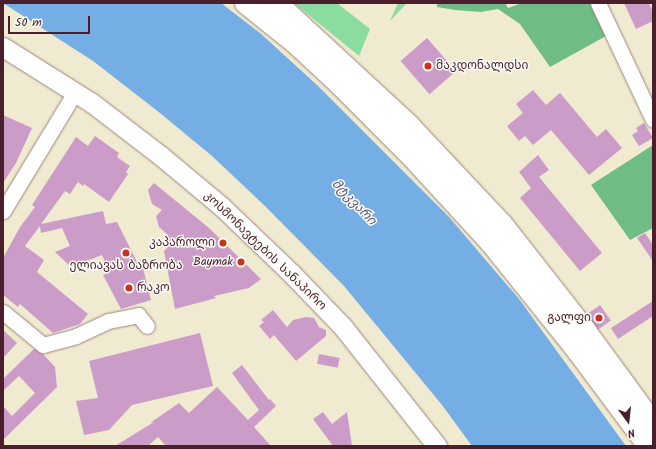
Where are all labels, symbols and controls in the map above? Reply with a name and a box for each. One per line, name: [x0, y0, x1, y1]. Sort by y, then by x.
scale bar: [10, 8, 92, 34]
text: 50 m: [15, 13, 42, 32]
place label: მაკდონალდსი: [436, 59, 528, 73]
marker: მაკდონალდსი: [423, 61, 433, 71]
water label: მტკვარი: [327, 177, 379, 229]
street label: კოსმონავტების სანაპირო: [201, 189, 329, 313]
place label: კაპაროლი: [149, 236, 215, 250]
marker: კაპაროლი: [218, 238, 228, 248]
marker: ელიავას ბაზრობა: [121, 248, 131, 258]
place label: Baymak: [193, 255, 233, 269]
marker: Baymak: [236, 257, 246, 267]
place label: ელიავას ბაზრობა: [70, 259, 182, 273]
place label: რაკო: [137, 281, 170, 295]
marker: რაკო: [124, 283, 134, 293]
place label: გალფი: [547, 311, 591, 325]
marker: გალფი: [594, 313, 604, 323]
north arrow: [608, 401, 648, 441]
text: N: [625, 423, 637, 442]

